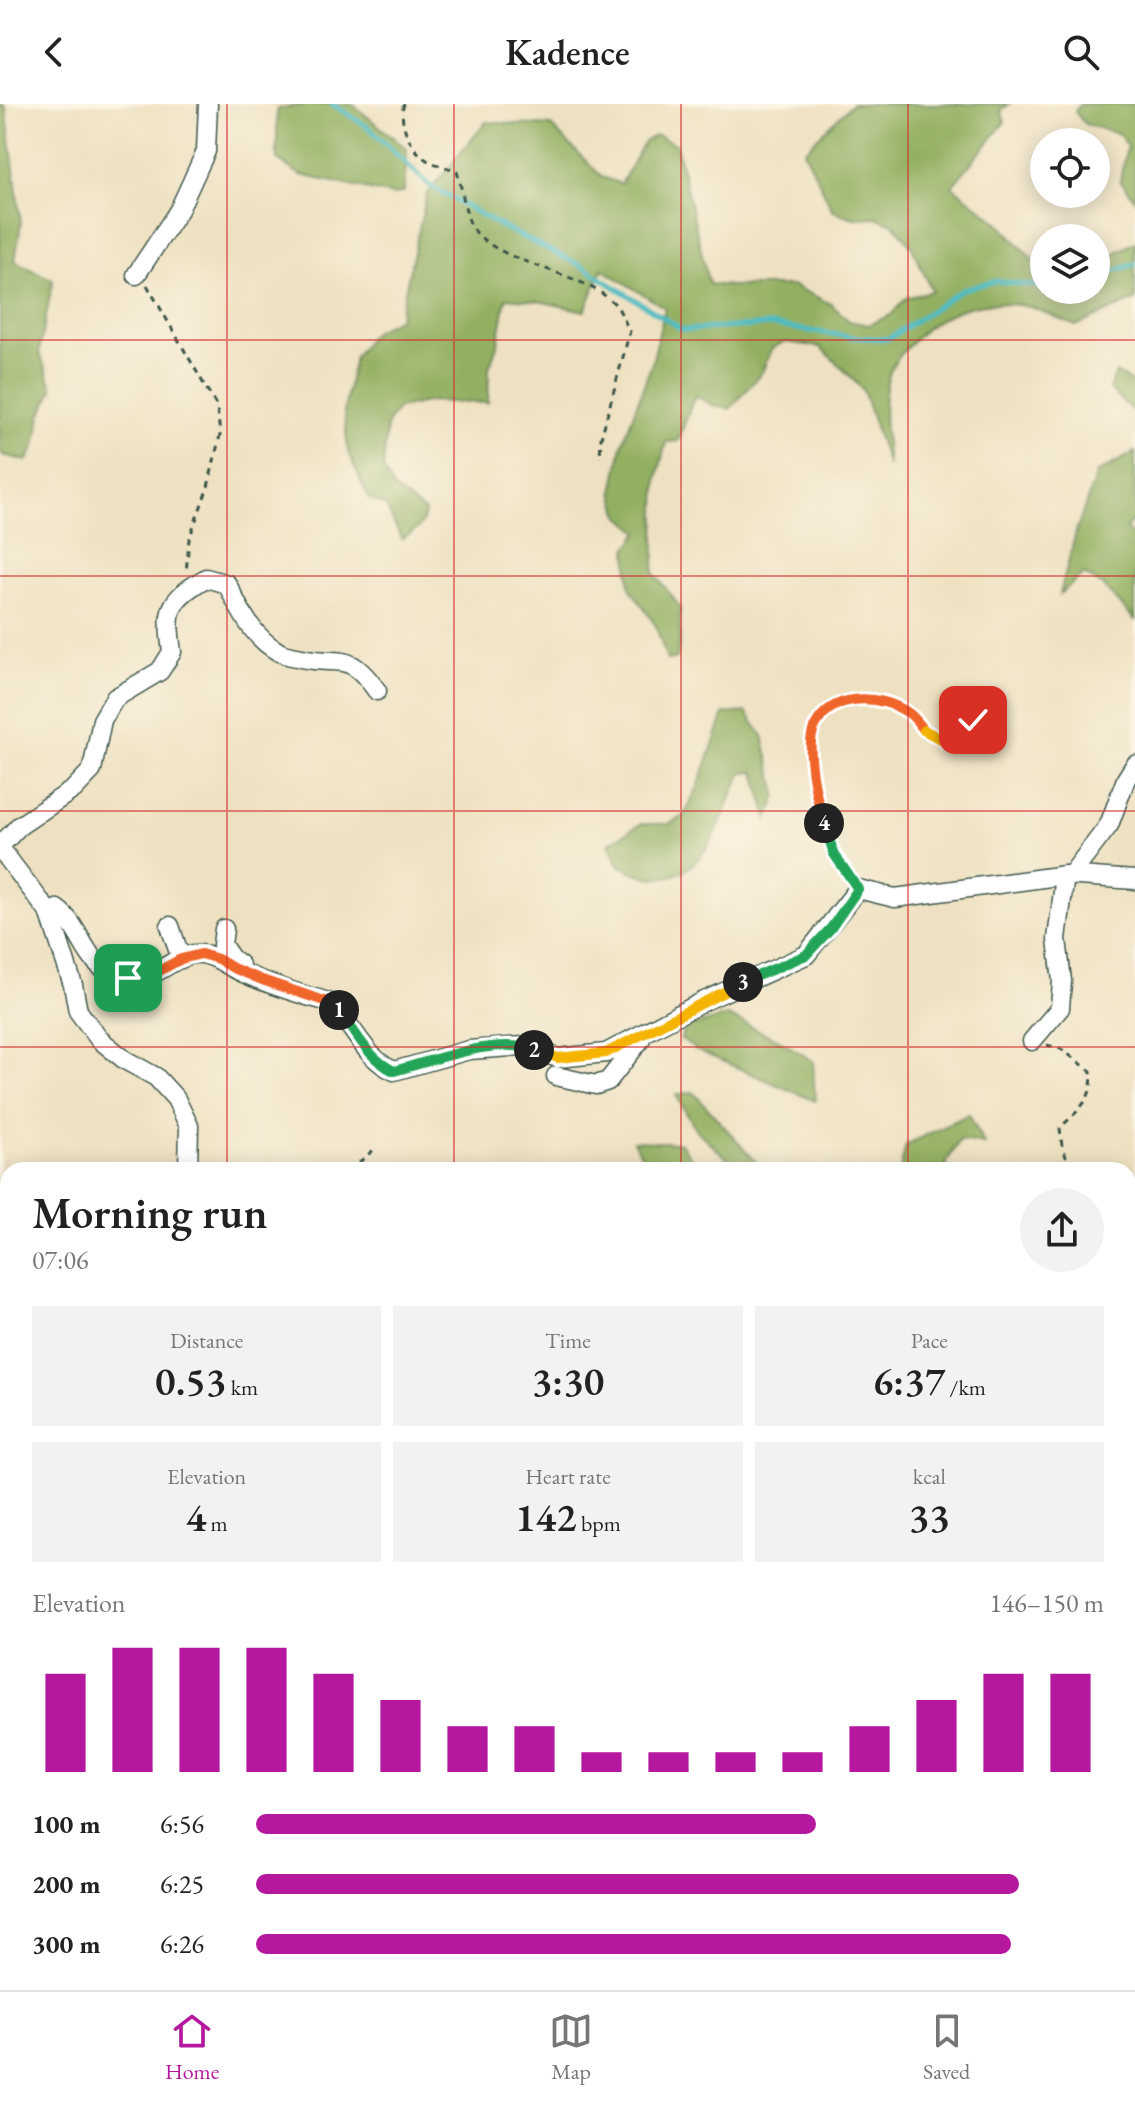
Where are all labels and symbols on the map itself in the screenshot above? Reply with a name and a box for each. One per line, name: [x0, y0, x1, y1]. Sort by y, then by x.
pin: [939, 686, 1007, 754]
pin: 4: [804, 803, 844, 843]
pin: [94, 944, 162, 1012]
pin: 3: [723, 962, 763, 1002]
pin: 1: [319, 990, 359, 1030]
pin: 2: [514, 1030, 554, 1070]

